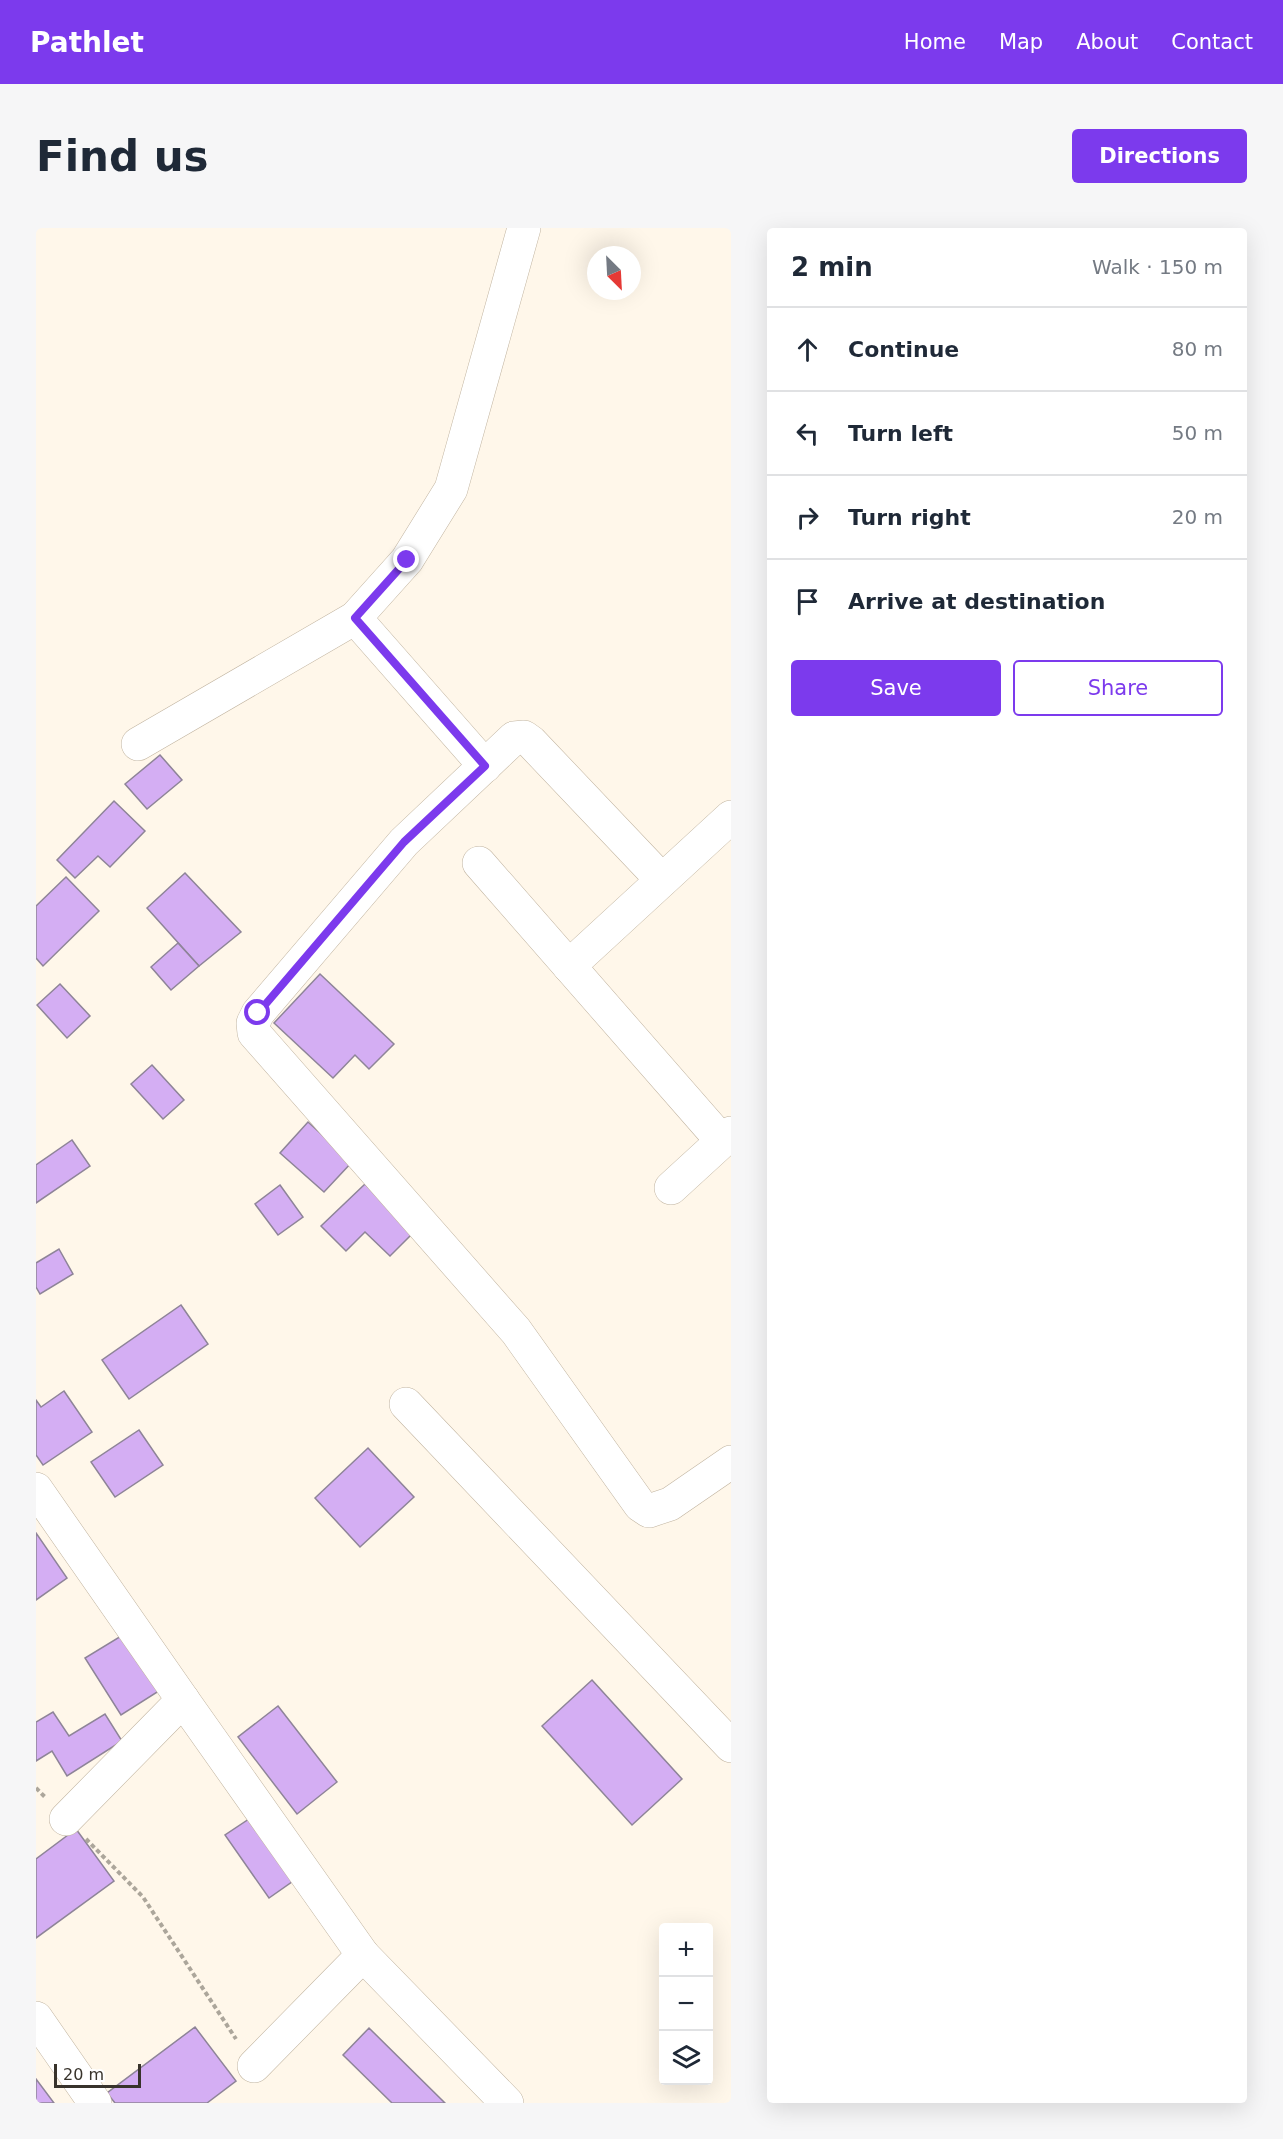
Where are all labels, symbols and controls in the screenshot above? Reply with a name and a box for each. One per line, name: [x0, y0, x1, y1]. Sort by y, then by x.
text: Pathlet: [30, 26, 144, 59]
text: Home: [904, 30, 966, 54]
text: Map: [999, 30, 1043, 54]
text: About: [1076, 30, 1138, 54]
text: Contact: [1171, 30, 1253, 54]
button: Directions: [1072, 129, 1247, 183]
text: Find us: [36, 132, 209, 181]
north arrow: [587, 246, 641, 300]
text: 2 min: [791, 252, 873, 282]
text: Walk · 150 m: [1092, 255, 1223, 279]
icon: ahead: [791, 333, 824, 366]
text: Continue: [848, 337, 959, 362]
text: 80 m: [1172, 337, 1223, 361]
icon: left: [791, 417, 824, 450]
text: Turn left: [848, 421, 953, 446]
text: 50 m: [1172, 421, 1223, 445]
icon: right: [791, 501, 824, 534]
text: Turn right: [848, 505, 971, 530]
text: 20 m: [1172, 505, 1223, 529]
route end: [393, 546, 419, 572]
icon: arrive: [791, 585, 824, 618]
text: Arrive at destination: [848, 589, 1105, 614]
button: Save: [791, 660, 1001, 716]
button: Share: [1013, 660, 1223, 716]
route start: [244, 999, 270, 1025]
map controls: [659, 1923, 713, 2085]
button: +: [659, 1923, 713, 1977]
button: −: [659, 1977, 713, 2031]
button: layers: [659, 2031, 713, 2085]
scale bar: [54, 2061, 141, 2088]
text: 20 m: [63, 2065, 104, 2084]

